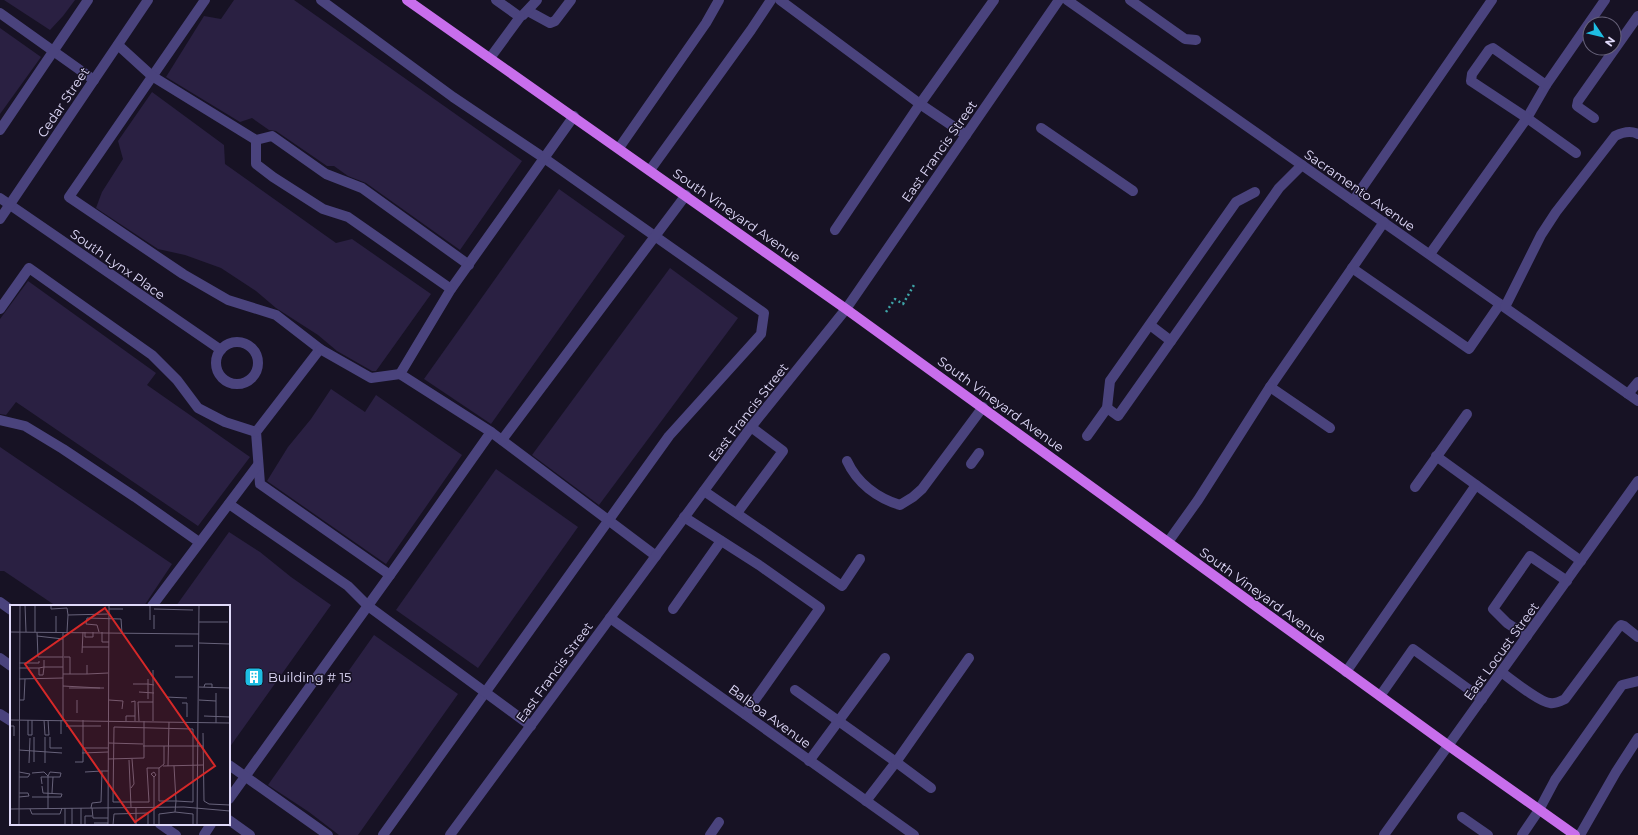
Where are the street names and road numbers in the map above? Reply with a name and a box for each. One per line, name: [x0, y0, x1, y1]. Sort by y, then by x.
street label: Cedar Street: [34, 64, 92, 140]
street label: East Francis Street: [898, 97, 980, 205]
street label: Sacramento Avenue: [1302, 146, 1419, 234]
street label: South Vineyard Avenue: [670, 165, 804, 265]
street label: South Lynx Place: [68, 225, 168, 303]
street label: South Vineyard Avenue: [935, 353, 1067, 455]
street label: East Francis Street: [705, 360, 791, 464]
street label: South Vineyard Avenue: [1197, 544, 1329, 646]
street label: East Locust Street: [1460, 599, 1542, 703]
street label: East Francis Street: [512, 619, 596, 725]
street label: Balboa Avenue: [726, 681, 814, 751]

